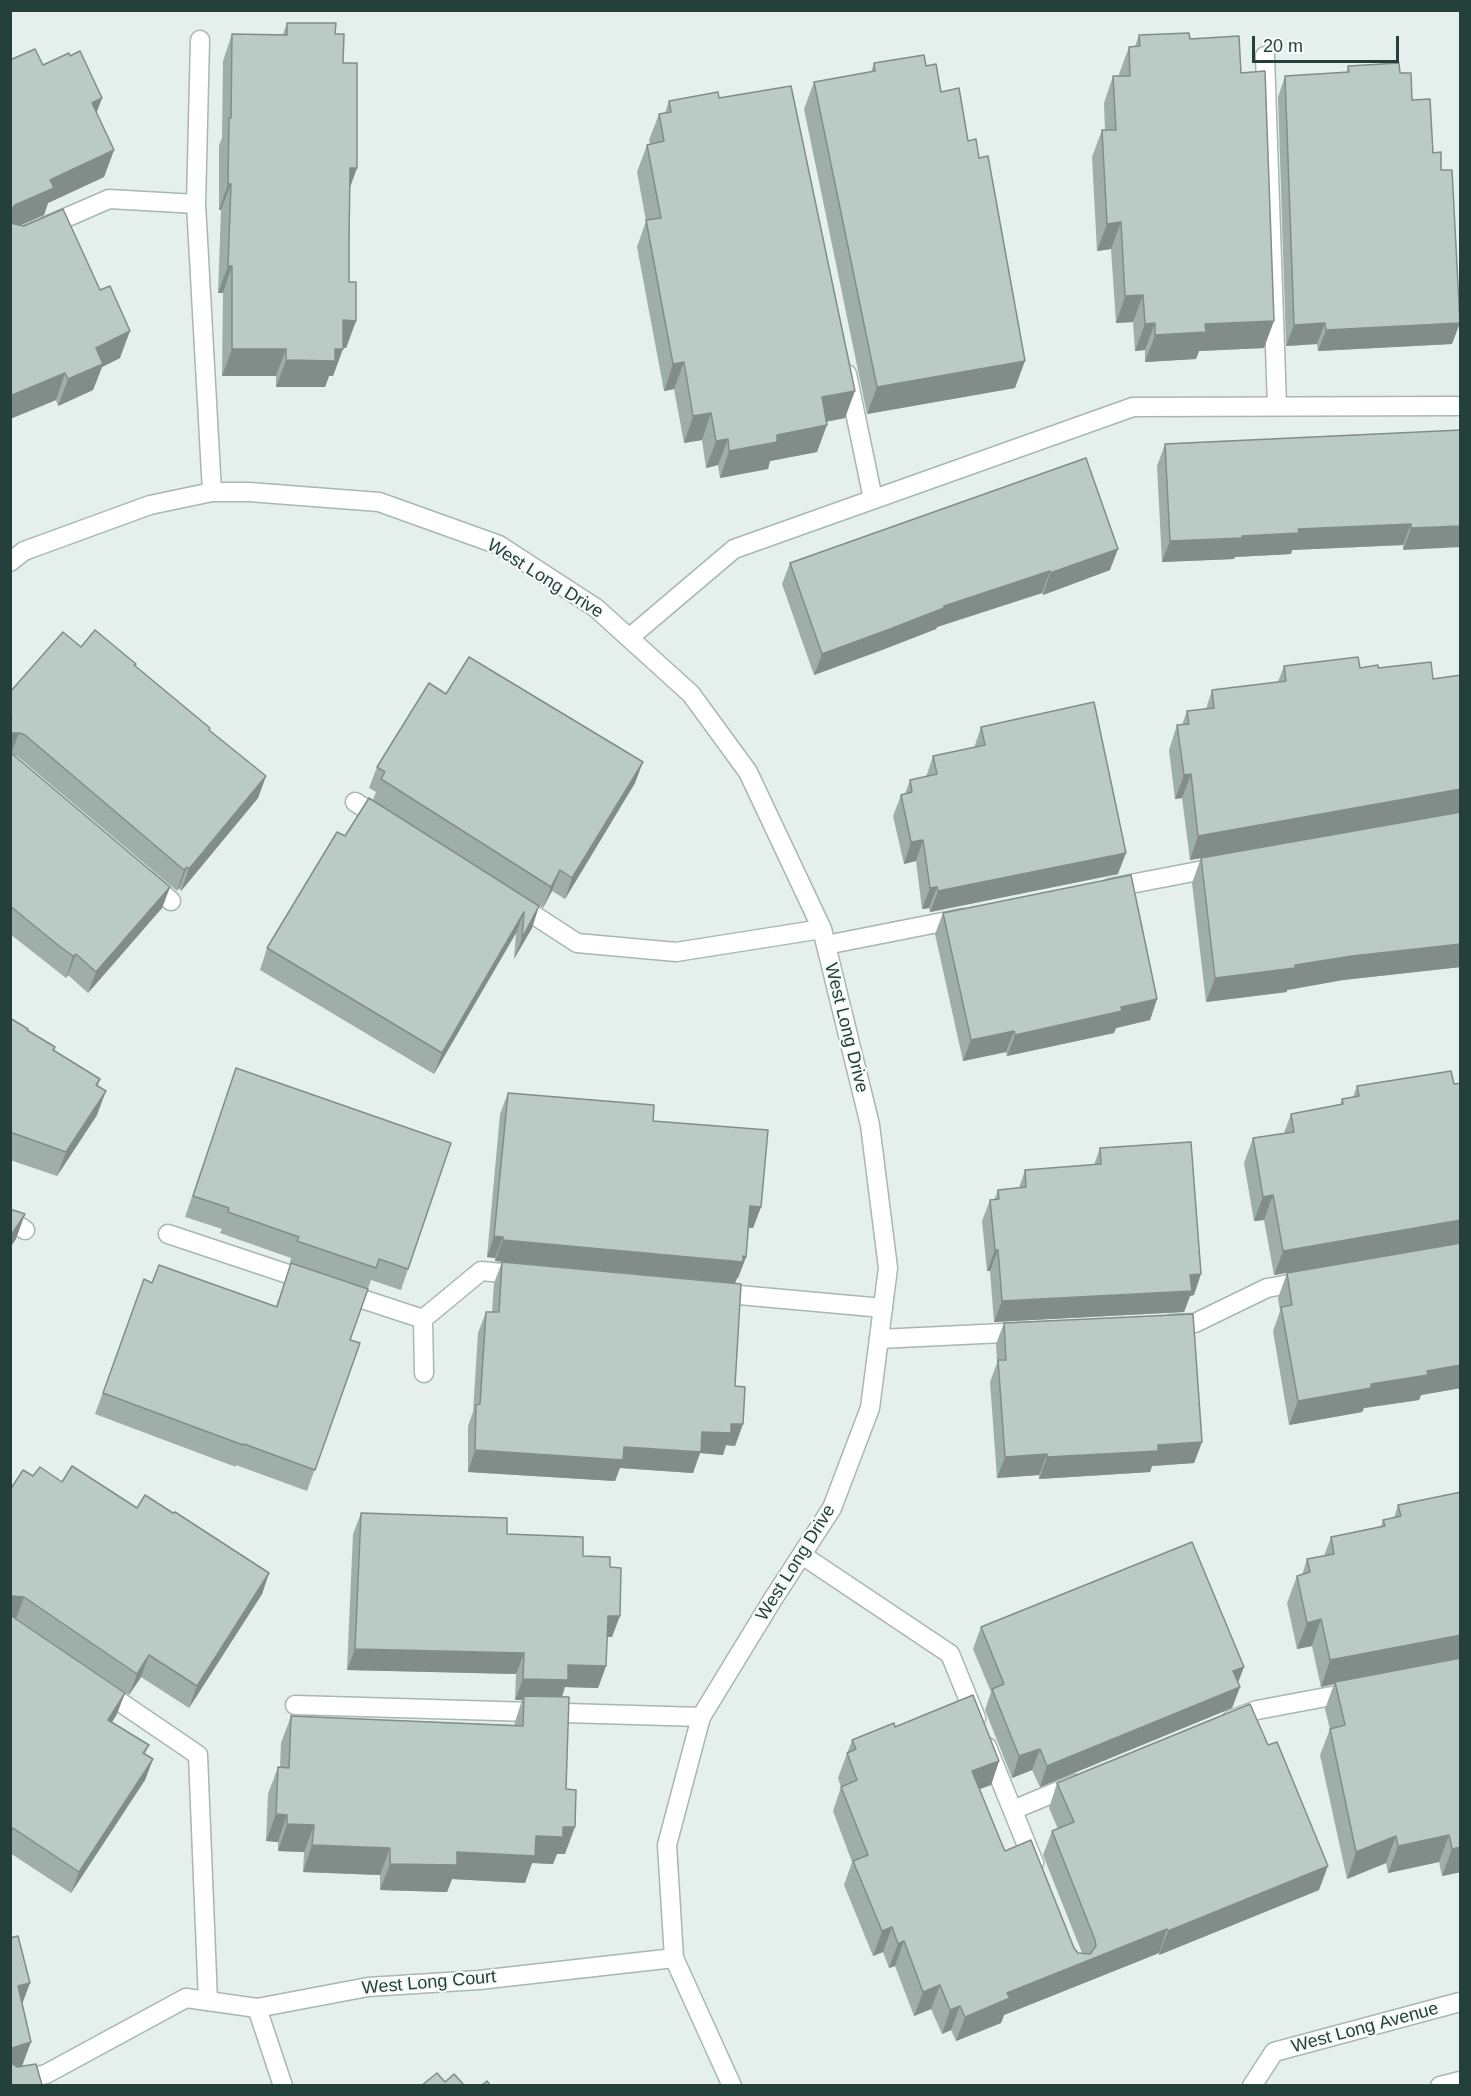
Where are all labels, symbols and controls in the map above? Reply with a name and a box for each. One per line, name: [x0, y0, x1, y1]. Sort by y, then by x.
scale bar: [1255, 24, 1402, 62]
text: 20 m: [1263, 36, 1303, 56]
street label: West Long Drive: [483, 535, 607, 623]
street label: West Long Drive: [819, 961, 873, 1095]
street label: West Long Drive: [752, 1501, 840, 1625]
street label: West Long Court: [361, 1966, 497, 2000]
street label: West Long Avenue: [1289, 1998, 1441, 2058]

